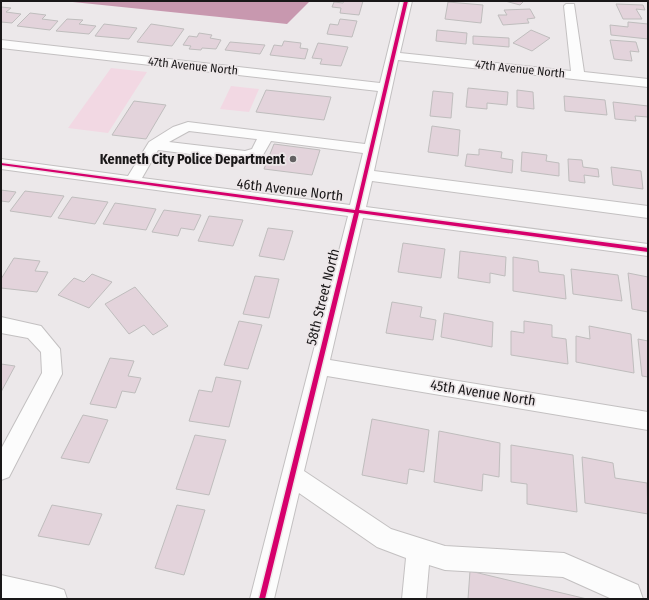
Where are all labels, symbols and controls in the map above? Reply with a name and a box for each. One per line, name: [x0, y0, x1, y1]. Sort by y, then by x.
street label: 47th Avenue North: [147, 54, 239, 78]
street label: 47th Avenue North: [474, 57, 566, 81]
place label: Kenneth City Police Department: [100, 151, 286, 168]
marker: Kenneth City Police Department: [288, 154, 298, 164]
street label: 46th Avenue North: [236, 175, 344, 205]
street label: 58th Street North: [303, 247, 343, 347]
street label: 45th Avenue North: [429, 376, 537, 410]

